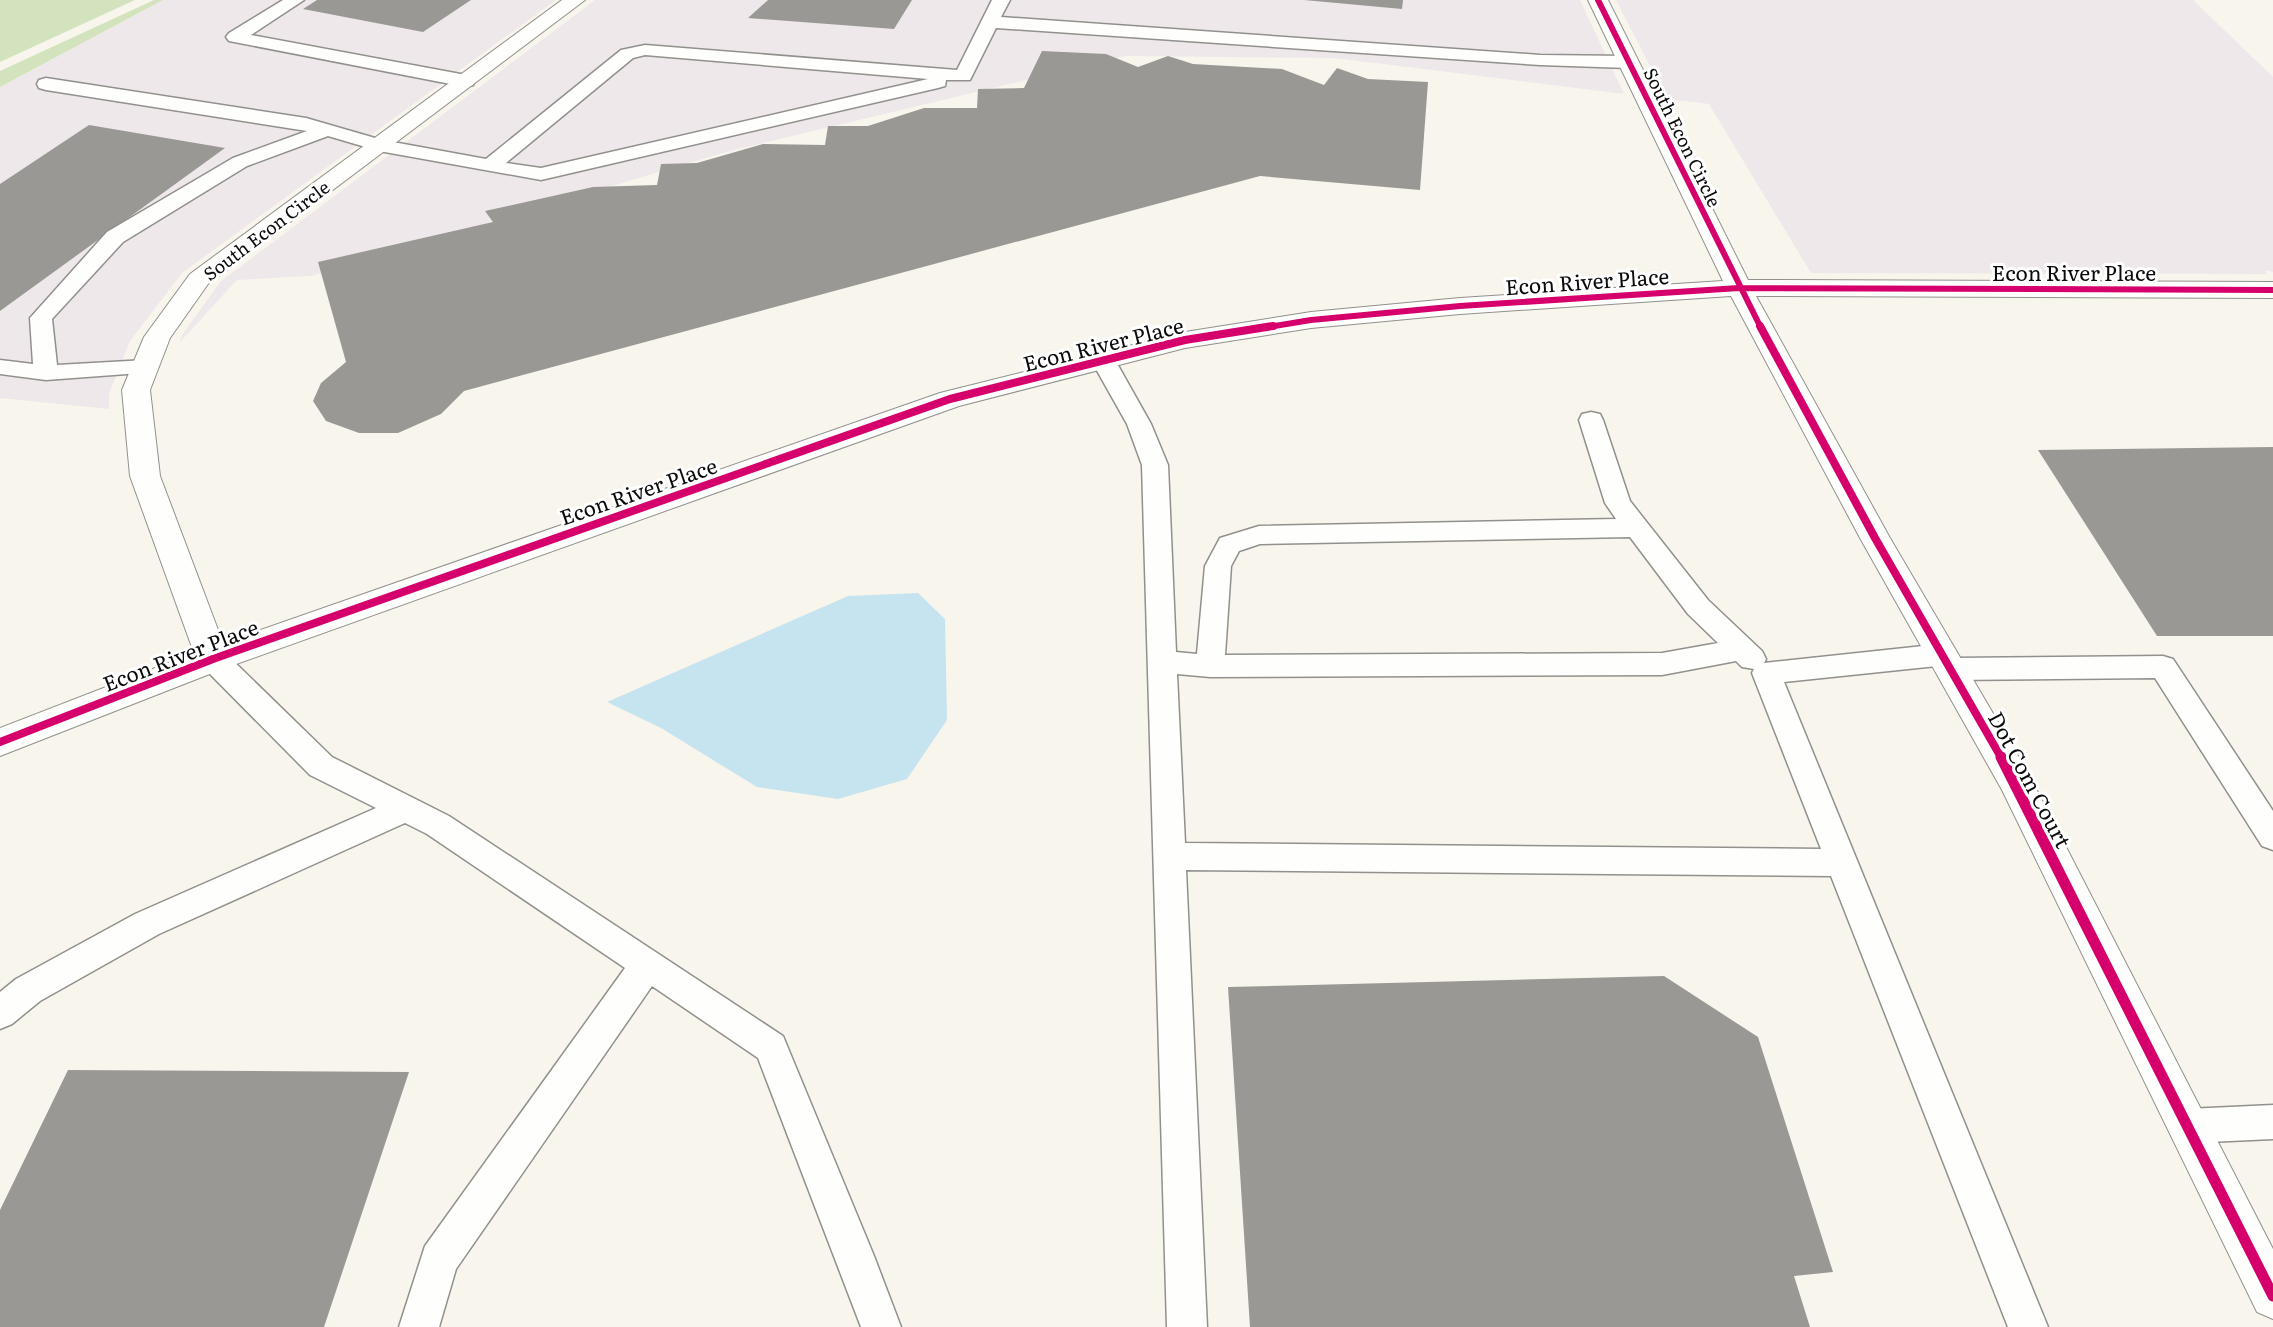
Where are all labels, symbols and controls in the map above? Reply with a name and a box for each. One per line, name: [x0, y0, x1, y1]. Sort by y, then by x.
street label: South Econ Circle: [1638, 63, 1728, 211]
street label: South Econ Circle: [197, 173, 335, 287]
street label: Econ River Place: [1992, 256, 2156, 287]
street label: Econ River Place: [1504, 259, 1670, 301]
street label: Econ River Place: [1019, 308, 1187, 378]
street label: Econ River Place: [555, 449, 721, 531]
street label: Econ River Place: [98, 610, 262, 698]
street label: Dot Com Court: [1982, 705, 2080, 853]

